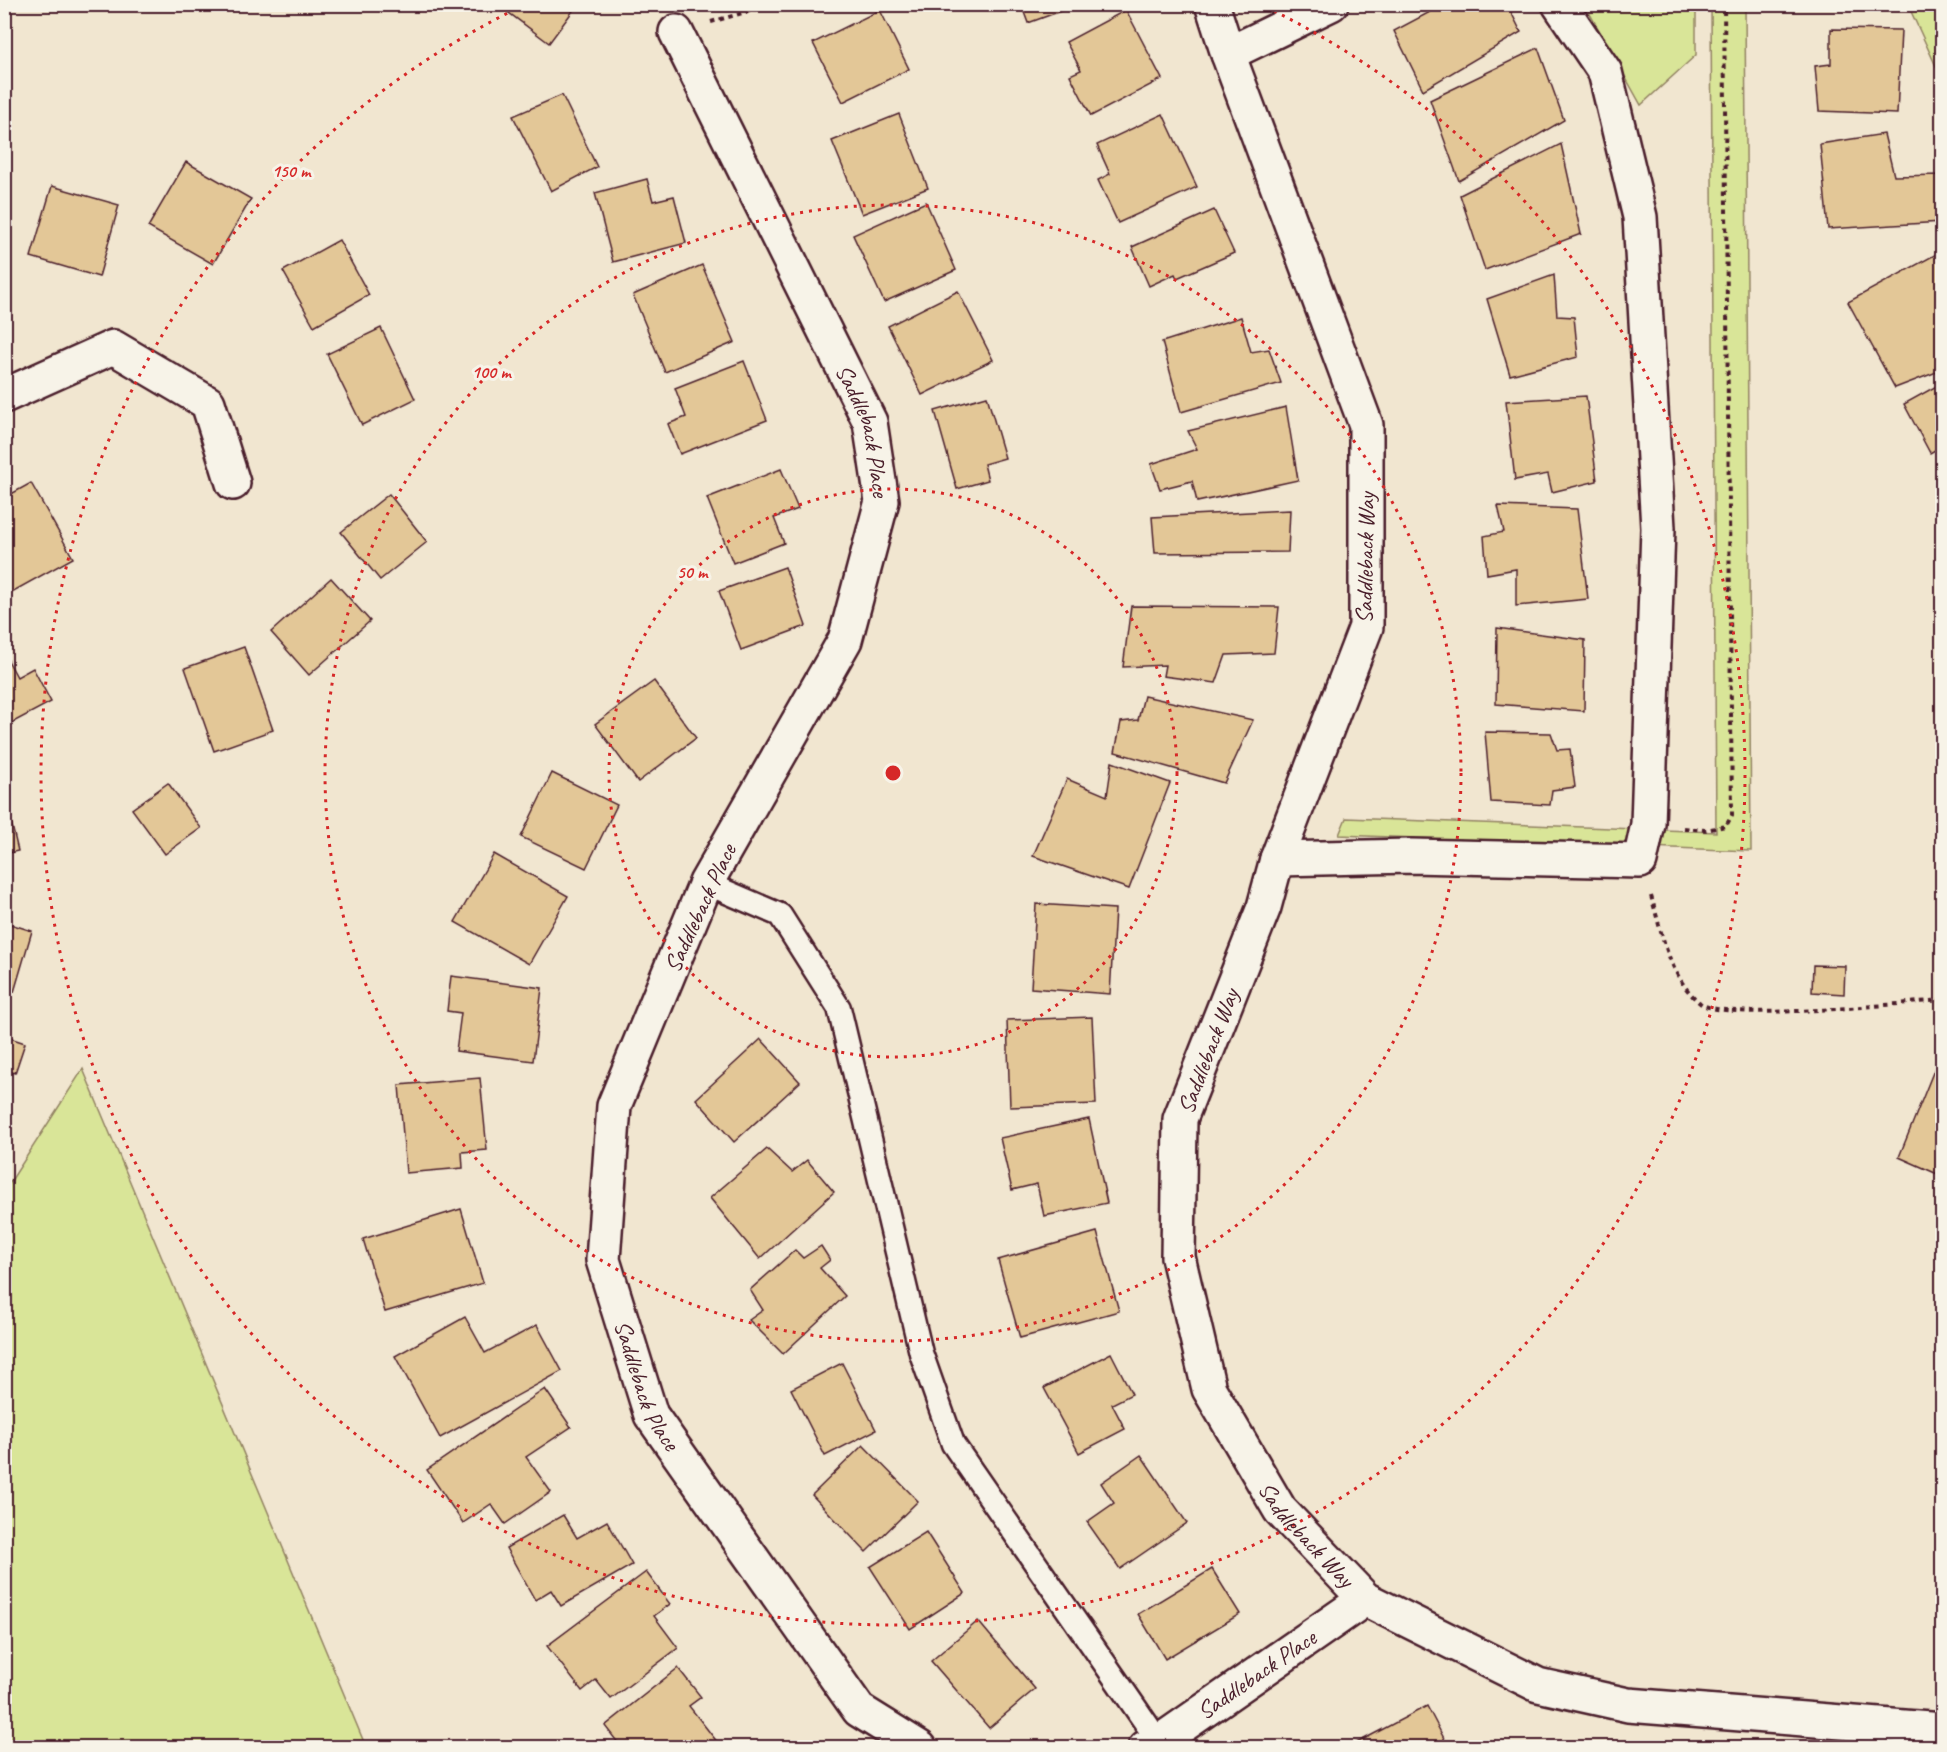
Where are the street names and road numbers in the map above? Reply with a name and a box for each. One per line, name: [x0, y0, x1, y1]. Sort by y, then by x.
street label: Saddleback Place: [829, 359, 896, 501]
street label: Saddleback Way: [1349, 490, 1381, 624]
street label: Saddleback Place: [657, 837, 744, 977]
street label: Saddleback Way: [1170, 983, 1246, 1118]
street label: Saddleback Place: [608, 1317, 688, 1458]
street label: Saddleback Way: [1252, 1476, 1362, 1595]
street label: Saddleback Place: [1191, 1621, 1324, 1726]

